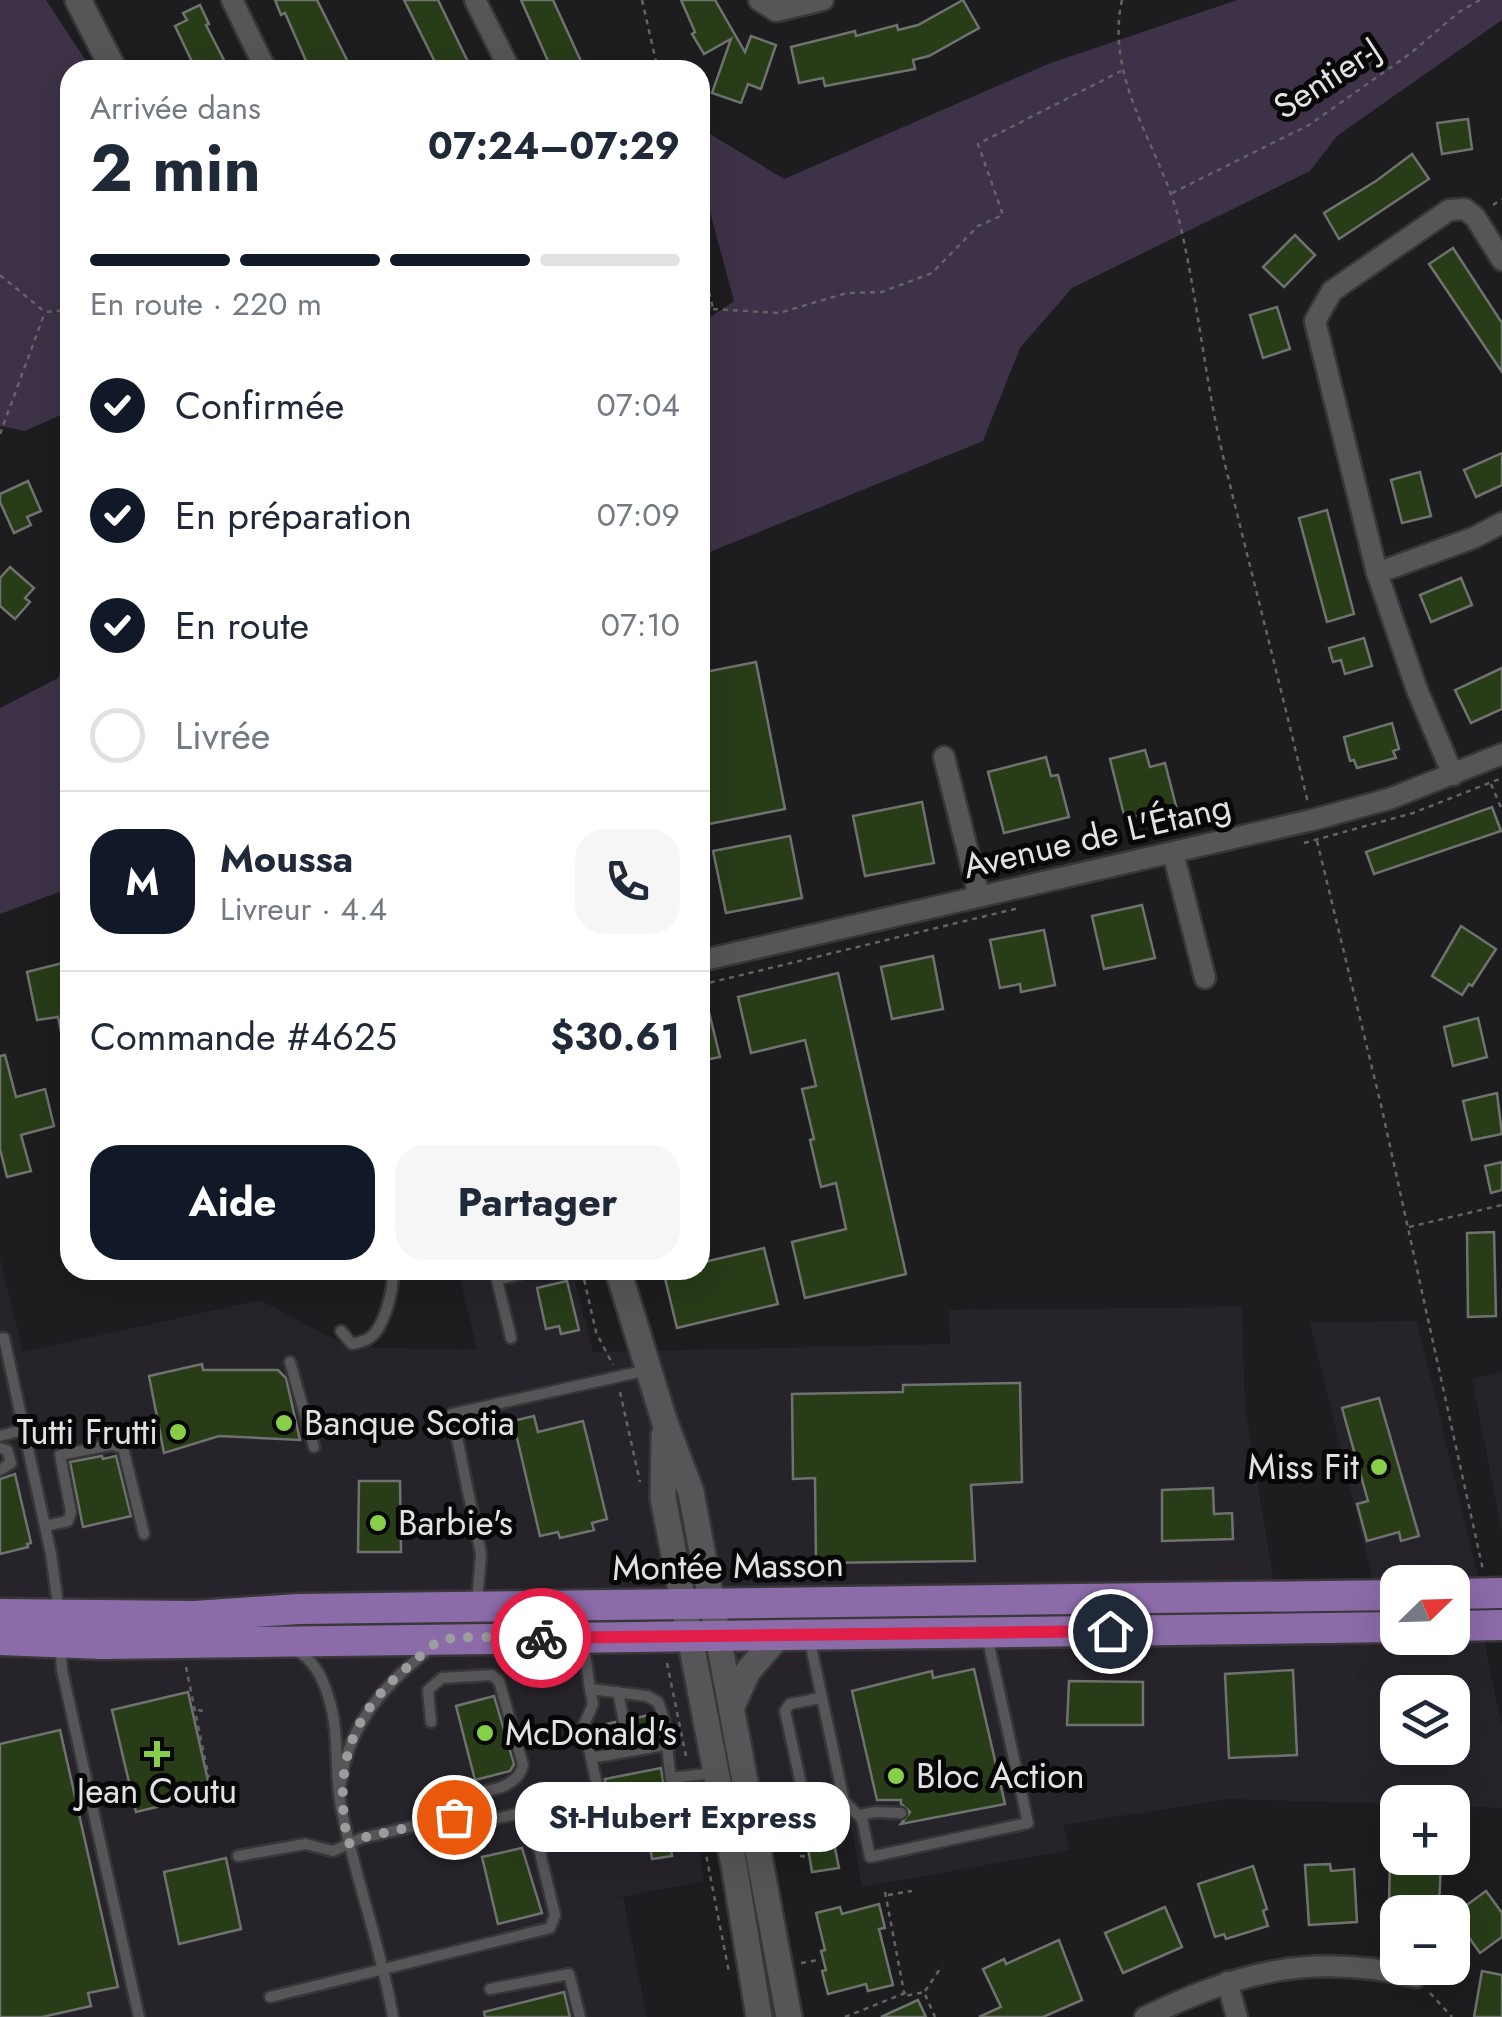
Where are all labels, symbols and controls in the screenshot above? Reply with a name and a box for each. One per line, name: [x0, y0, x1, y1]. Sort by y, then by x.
street label: Sentier-J: [1264, 25, 1390, 131]
text: Arrivée dans: [90, 85, 261, 131]
text: 07:24–07:29: [428, 118, 680, 173]
text: 2 min: [90, 121, 261, 215]
text: En route · 220 m: [90, 281, 322, 327]
icon: check: [90, 378, 145, 433]
text: Confirmée: [175, 378, 344, 433]
text: 07:04: [597, 382, 680, 428]
icon: check: [90, 488, 145, 543]
text: En préparation: [175, 488, 412, 543]
text: 07:09: [597, 492, 680, 538]
icon: check: [90, 598, 145, 653]
text: En route: [175, 598, 309, 653]
text: 07:10: [601, 602, 680, 648]
text: Livrée: [175, 708, 270, 763]
street label: Avenue de L'Étang: [958, 781, 1236, 891]
button: phone: [575, 829, 680, 934]
text: Moussa: [220, 831, 353, 886]
text: M: [126, 854, 159, 909]
text: Livreur · 4.4: [220, 886, 387, 932]
text: Commande #4625: [90, 1009, 397, 1064]
text: $30.61: [551, 1009, 680, 1064]
button: Aide: [90, 1145, 375, 1260]
button: Partager: [395, 1145, 680, 1260]
place label: Banque Scotia: [304, 1398, 515, 1448]
place label: Tutti Frutti: [17, 1407, 158, 1457]
marker: Banque Scotia: [273, 1412, 295, 1434]
marker: Tutti Frutti: [167, 1421, 189, 1443]
place label: Miss Fit: [1248, 1442, 1360, 1492]
marker: Miss Fit: [1368, 1456, 1390, 1478]
place label: Barbie's: [398, 1498, 513, 1548]
marker: Barbie's: [367, 1512, 389, 1534]
street label: Montée Masson: [612, 1539, 844, 1593]
north arrow: [1380, 1565, 1470, 1655]
map controls: [1380, 1565, 1470, 1985]
courier: [491, 1588, 591, 1688]
pin: [1068, 1589, 1153, 1674]
icon: home: [1083, 1604, 1138, 1659]
icon: bike: [514, 1611, 569, 1666]
button: layers: [1380, 1675, 1470, 1765]
place label: McDonald's: [505, 1708, 677, 1758]
marker: McDonald's: [474, 1722, 496, 1744]
marker: Jean Coutu: [146, 1743, 168, 1765]
place label: Bloc Action: [916, 1751, 1085, 1801]
marker: Bloc Action: [885, 1765, 907, 1787]
place label: Jean Coutu: [73, 1766, 237, 1816]
pin: [412, 1775, 497, 1860]
callout: St-Hubert Express: [514, 1782, 849, 1852]
button: +: [1380, 1785, 1470, 1875]
icon: bag: [427, 1790, 482, 1845]
text: St-Hubert Express: [548, 1794, 817, 1840]
button: −: [1380, 1895, 1470, 1985]

